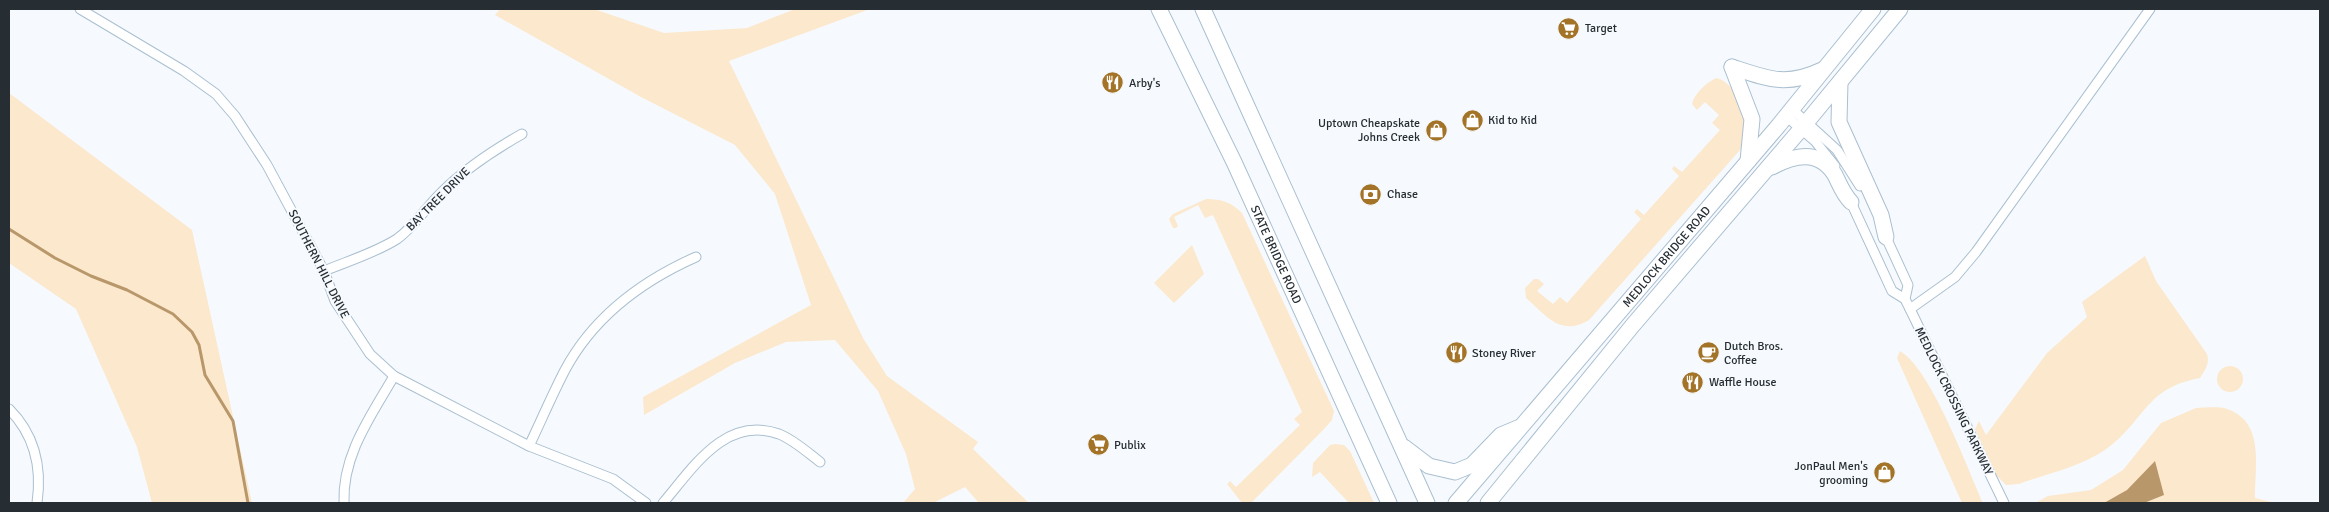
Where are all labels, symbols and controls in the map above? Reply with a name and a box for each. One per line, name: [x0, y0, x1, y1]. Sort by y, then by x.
supermarket icon: Target: [1557, 16, 1581, 40]
place label: Target: [1585, 21, 1617, 36]
restaurant icon: Arby's: [1101, 71, 1125, 95]
place label: Arby's: [1129, 76, 1160, 91]
shop icon: Kid to Kid: [1460, 108, 1484, 132]
place label: Kid to Kid: [1488, 113, 1537, 128]
place label: Uptown Cheapskate Johns Creek: [1318, 116, 1420, 145]
shop icon: Uptown Cheapskate Johns Creek: [1424, 118, 1448, 142]
street label: BAY TREE DRIVE: [403, 164, 474, 234]
bank icon: Chase: [1359, 182, 1383, 206]
place label: Chase: [1387, 187, 1418, 202]
street label: STATE BRIDGE ROAD: [1247, 203, 1305, 306]
street label: MEDLOCK BRIDGE ROAD: [1620, 203, 1714, 311]
street label: SOUTHERN HILL DRIVE: [285, 207, 353, 321]
street label: MEDLOCK CROSSING PARKWAY: [1911, 325, 1996, 478]
place label: Dutch Bros. Coffee: [1724, 339, 1783, 368]
restaurant icon: Stoney River: [1444, 341, 1468, 365]
cafe icon: Dutch Bros. Coffee: [1696, 341, 1720, 365]
place label: Stoney River: [1472, 346, 1536, 361]
restaurant icon: Waffle House: [1681, 370, 1705, 394]
place label: Waffle House: [1709, 375, 1777, 390]
supermarket icon: Publix: [1086, 433, 1110, 457]
place label: Publix: [1114, 438, 1146, 453]
place label: JonPaul Men's grooming: [1795, 459, 1868, 488]
shop icon: JonPaul Men's grooming: [1872, 461, 1896, 485]

